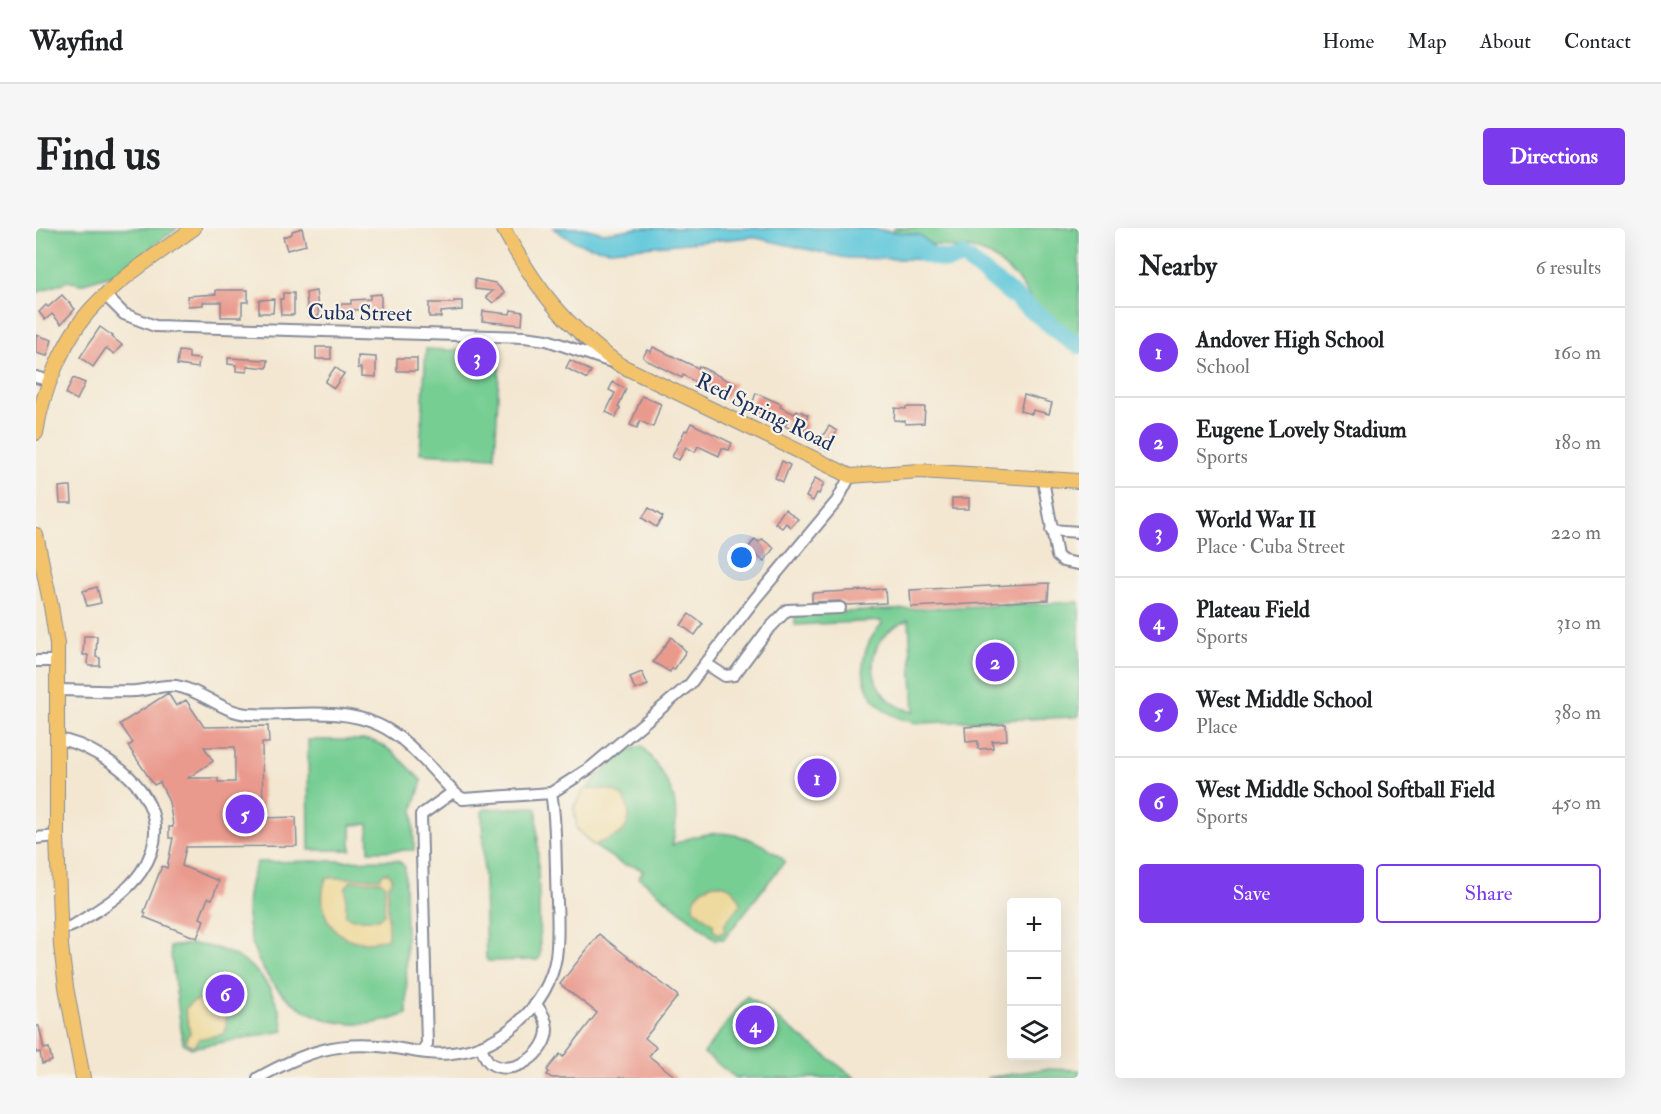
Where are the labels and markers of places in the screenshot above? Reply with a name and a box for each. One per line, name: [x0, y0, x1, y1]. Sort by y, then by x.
pin: 3: [458, 334, 496, 380]
pin: 2: [976, 640, 1014, 684]
pin: 1: [798, 756, 836, 800]
pin: 5: [226, 792, 264, 836]
pin: 6: [206, 972, 244, 1017]
pin: 4: [736, 1002, 774, 1048]

